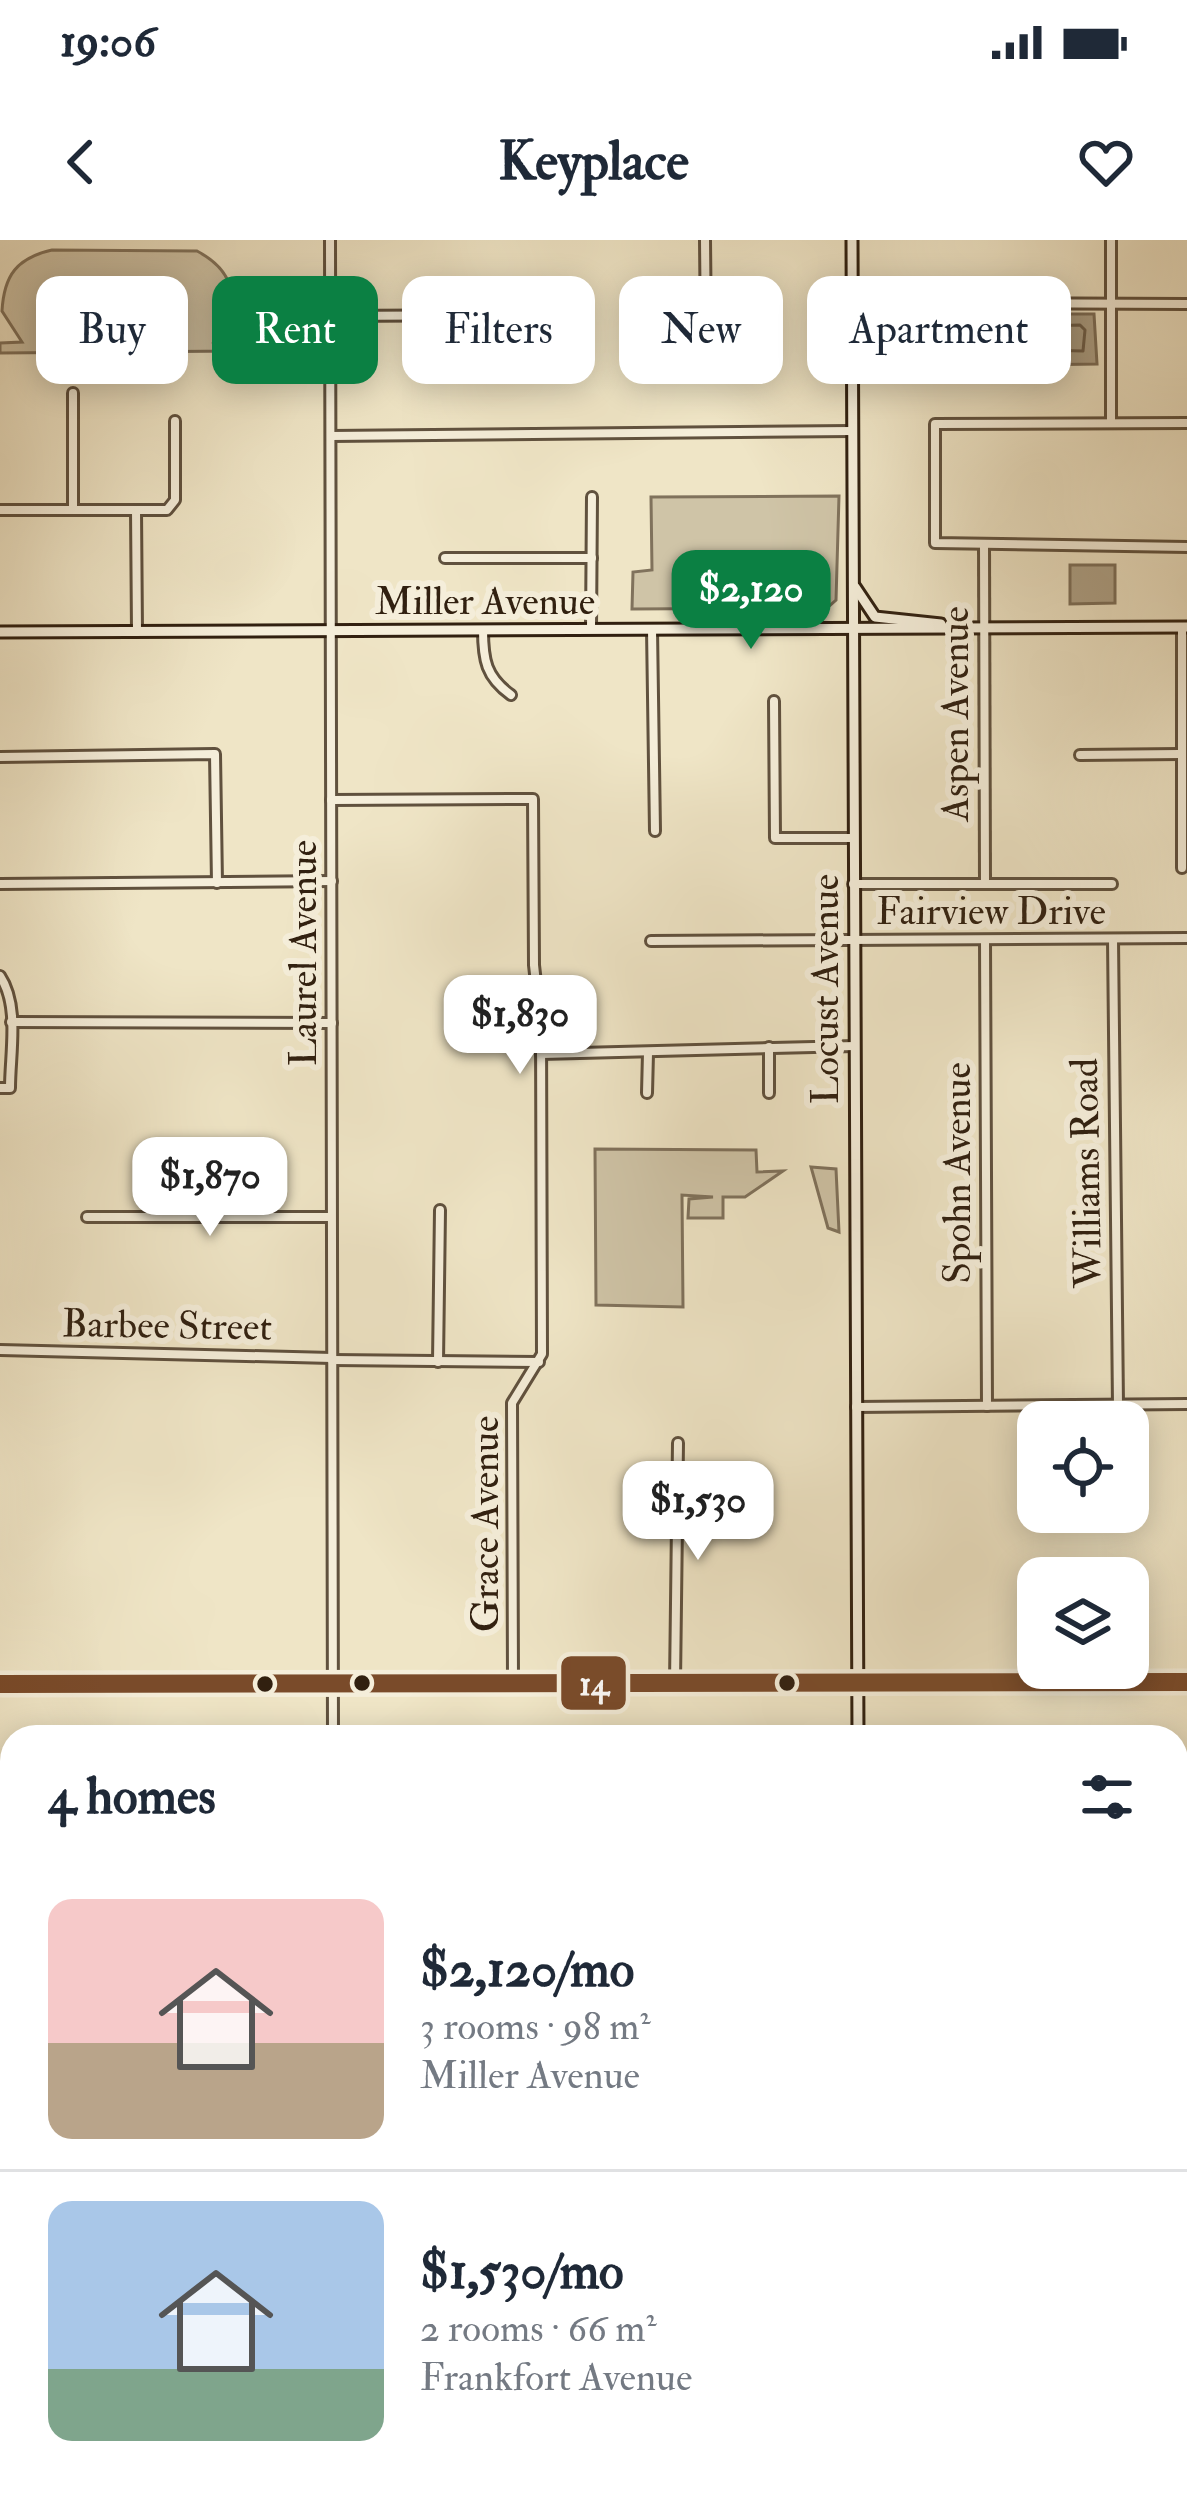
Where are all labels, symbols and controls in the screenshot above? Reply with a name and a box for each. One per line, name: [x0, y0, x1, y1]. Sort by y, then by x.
text: 19:06: [60, 14, 156, 70]
text: Keyplace: [498, 128, 689, 196]
icon: back: [48, 129, 114, 195]
icon: heart: [1073, 129, 1139, 195]
chip: Buy: [36, 276, 188, 384]
chip: Rent: [212, 276, 378, 384]
chip: Filters: [402, 276, 595, 384]
chip: New: [619, 276, 783, 384]
chip: Apartment: [807, 276, 1071, 384]
pin: $2,120: [653, 550, 849, 652]
text: $2,120: [699, 564, 803, 613]
street label: Miller Avenue: [375, 577, 595, 626]
street label: Aspen Avenue: [931, 606, 980, 823]
street label: Laurel Avenue: [279, 840, 328, 1066]
street label: Locust Avenue: [801, 874, 850, 1104]
street label: Fairview Drive: [876, 887, 1106, 936]
pin: $1,830: [422, 975, 618, 1077]
text: $1,830: [471, 989, 569, 1038]
street label: Williams Road: [1060, 1058, 1113, 1289]
street label: Spohn Avenue: [933, 1062, 982, 1284]
pin: $1,870: [112, 1137, 308, 1239]
text: $1,870: [159, 1151, 261, 1200]
street label: Barbee Street: [62, 1299, 272, 1352]
map controls: [1017, 1401, 1149, 1689]
button: locate: [1017, 1401, 1149, 1533]
street label: Grace Avenue: [461, 1416, 510, 1632]
pin: $1,530: [600, 1461, 796, 1563]
text: $1,530: [650, 1475, 746, 1524]
button: layers: [1017, 1557, 1149, 1689]
line badge: 14: [559, 1654, 628, 1712]
text: 14: [579, 1664, 611, 1705]
unlabelled marker: [351, 1672, 373, 1694]
unlabelled marker: [776, 1672, 798, 1694]
unlabelled marker: [254, 1673, 276, 1695]
icon: filters: [1074, 1764, 1140, 1830]
text: 4 homes: [48, 1765, 216, 1829]
text: $2,120/mo: [420, 1938, 634, 2002]
icon: home: [144, 1947, 288, 2091]
text: 3 rooms · 98 m²: [420, 2002, 651, 2051]
text: Miller Avenue: [420, 2051, 640, 2100]
text: $1,530/mo: [420, 2240, 624, 2304]
icon: home: [144, 2249, 288, 2393]
text: 2 rooms · 66 m²: [420, 2304, 656, 2353]
text: Frankfort Avenue: [420, 2353, 692, 2402]

